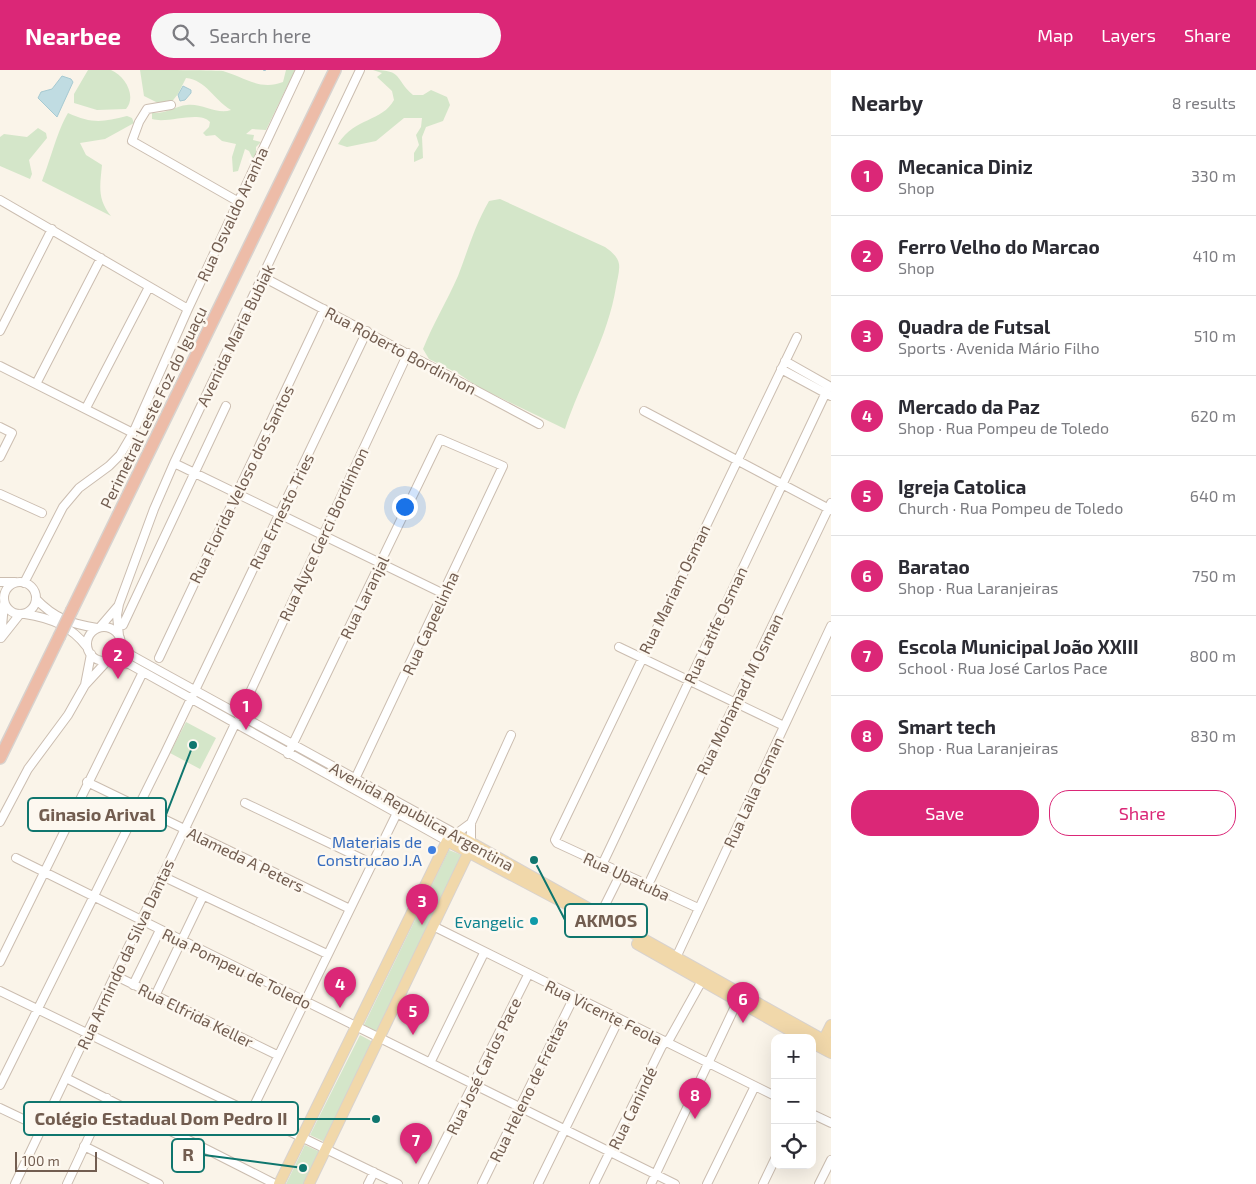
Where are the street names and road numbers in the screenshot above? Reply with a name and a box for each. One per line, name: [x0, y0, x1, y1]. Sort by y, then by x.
street label: Rua Osvaldo Aranha: [193, 144, 271, 284]
street label: Avenida Maria Bubiak: [192, 261, 278, 409]
street label: Rua Roberto Bordinhon: [322, 302, 480, 398]
street label: Perimetral Leste Foz do Iguaçu: [96, 303, 211, 511]
street label: Rua Florida Veloso dos Santos: [185, 382, 297, 586]
street label: Rua Alyce Gerci Bordinhon: [274, 444, 372, 624]
street label: Rua Ernesto Tries: [245, 450, 317, 572]
street label: Rua Mariam Osman: [634, 521, 714, 657]
street label: Rua Laranjal: [336, 552, 393, 642]
street label: Rua Latife Osman: [679, 563, 751, 687]
street label: Rua Capeelinha: [398, 568, 462, 678]
street label: Rua Mohamad M Osman: [692, 610, 786, 778]
street label: Rua Laila Osman: [719, 733, 787, 851]
street label: Avenida Republica Argentina: [327, 758, 517, 874]
street label: Alameda A Peters: [185, 823, 307, 895]
street label: Rua Ubatuba: [581, 848, 673, 904]
street label: Rua Armindo da Silva Dantas: [72, 856, 178, 1052]
street label: Rua Pompeu de Toledo: [159, 924, 315, 1012]
street label: Rua Vicente Feola: [542, 975, 666, 1049]
street label: Rua Elfrida Keller: [135, 979, 257, 1051]
street label: Rua José Carlos Pace: [442, 994, 524, 1138]
street label: Rua Heleno de Freitas: [485, 1015, 571, 1165]
street label: Rua Canindé: [604, 1064, 660, 1152]

